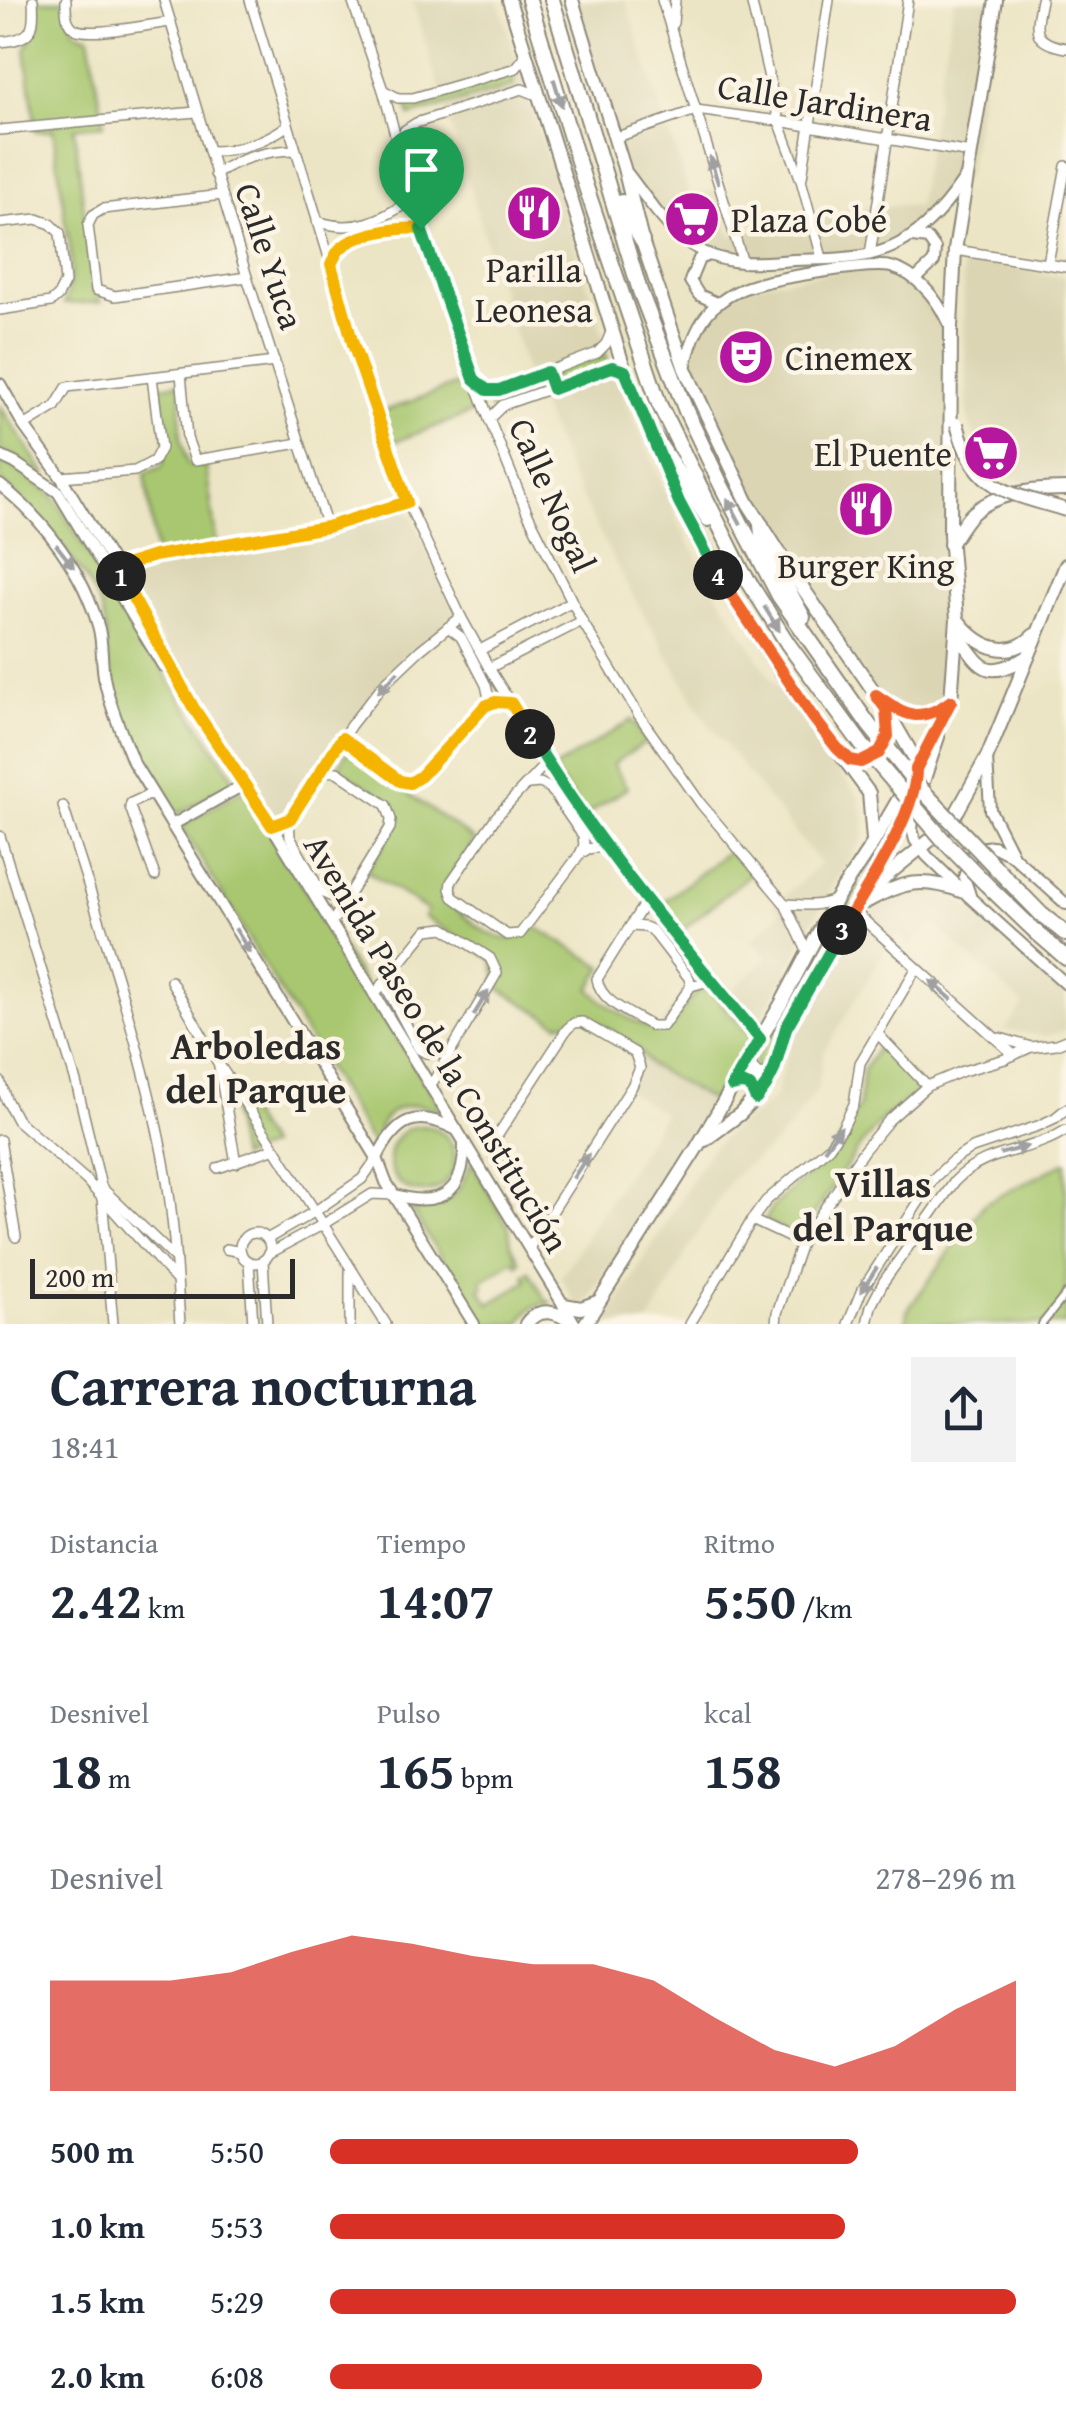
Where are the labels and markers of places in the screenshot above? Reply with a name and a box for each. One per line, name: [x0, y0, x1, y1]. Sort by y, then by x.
pin: [379, 127, 464, 230]
restaurant icon: Parilla Leonesa: [504, 183, 564, 243]
supermarket icon: Plaza Cobé: [662, 189, 722, 249]
place label: Plaza Cobé: [731, 194, 887, 245]
place label: Parilla Leonesa: [475, 244, 593, 335]
theatre icon: Cinemex: [716, 327, 776, 387]
place label: Cinemex: [785, 332, 912, 383]
supermarket icon: El Puente: [961, 423, 1021, 483]
place label: El Puente: [814, 428, 952, 479]
restaurant icon: Burger King: [836, 479, 896, 539]
place label: Burger King: [778, 540, 955, 591]
pin: 4: [693, 550, 743, 600]
pin: 1: [96, 551, 146, 601]
pin: 2: [505, 709, 555, 759]
pin: 3: [817, 905, 867, 955]

